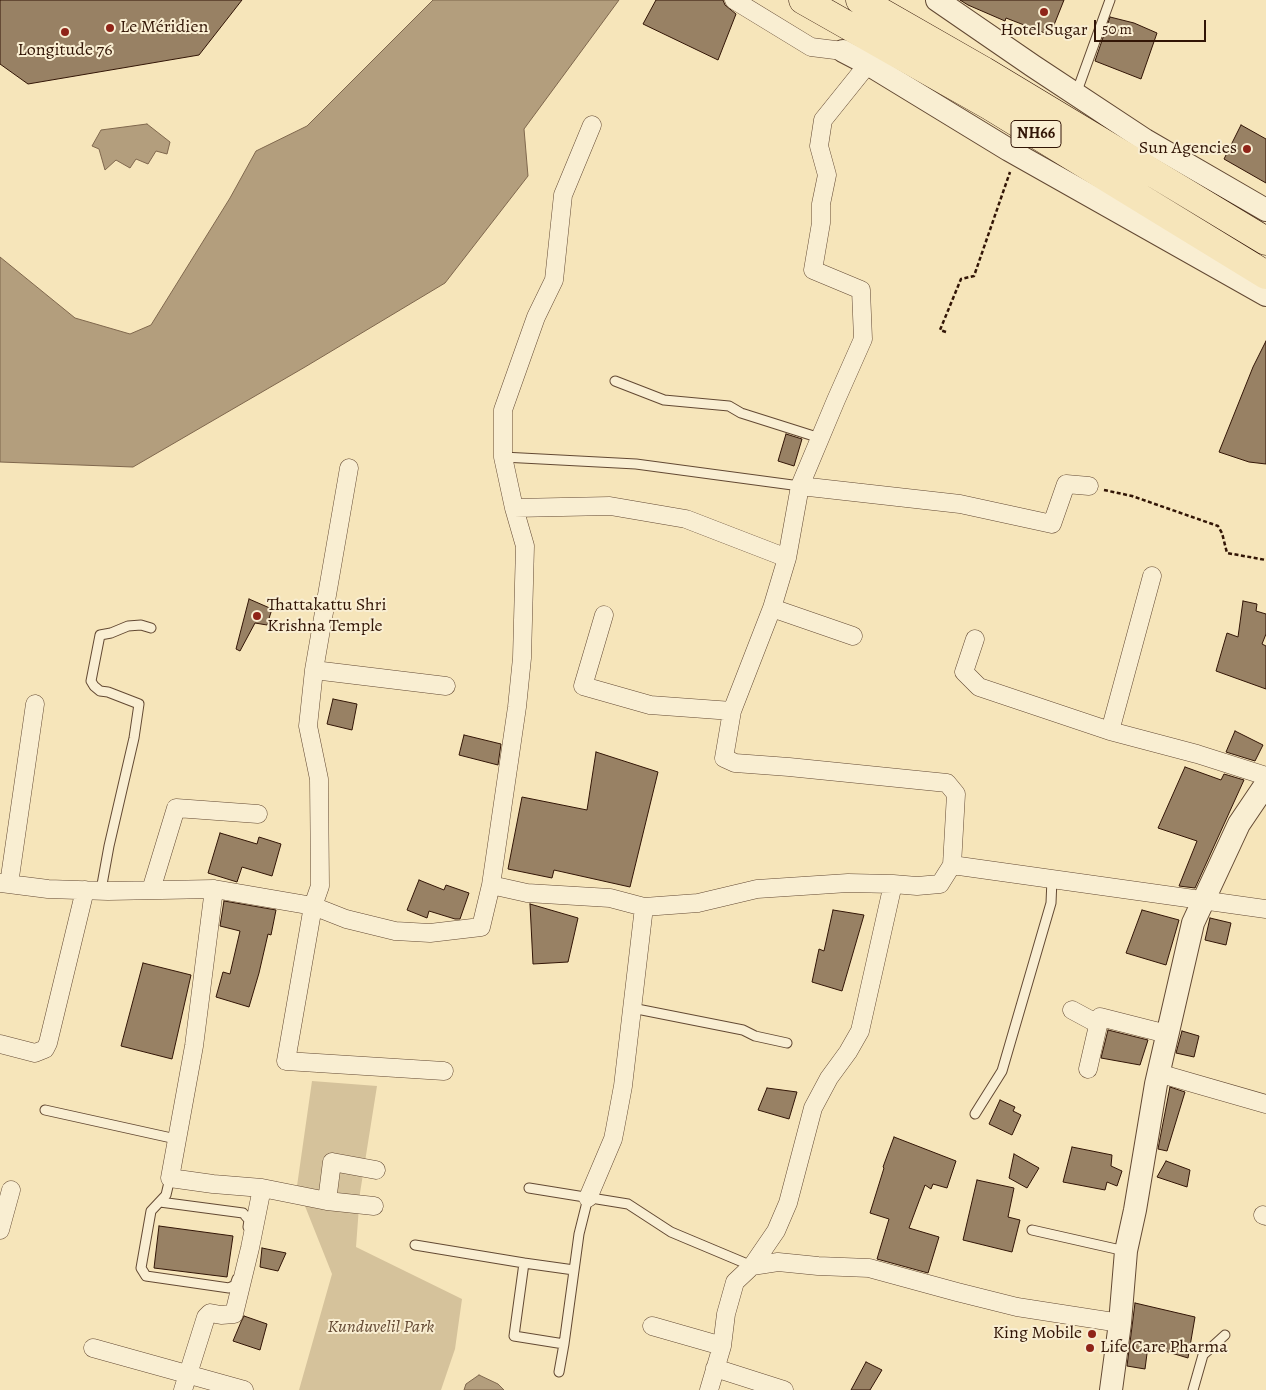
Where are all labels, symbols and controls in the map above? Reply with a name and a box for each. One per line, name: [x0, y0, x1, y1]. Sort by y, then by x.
marker: Hotel Sugar: [1038, 6, 1050, 18]
scale bar: [1096, 10, 1208, 42]
place label: Le Méridien: [120, 17, 208, 39]
text: 50 m: [1102, 19, 1132, 39]
place label: Hotel Sugar: [1000, 20, 1088, 42]
marker: Le Méridien: [104, 22, 116, 34]
marker: Longitude 76: [59, 26, 71, 38]
place label: Longitude 76: [18, 40, 112, 62]
road number: NH66: [1011, 120, 1061, 148]
place label: Sun Agencies: [1139, 138, 1237, 160]
marker: Sun Agencies: [1241, 143, 1253, 155]
place label: Thattakattu Shri Krishna Temple: [267, 595, 387, 638]
marker: Thattakattu Shri Krishna Temple: [251, 610, 263, 622]
park label: Kunduvelil Park: [328, 1317, 434, 1339]
place label: King Mobile: [993, 1323, 1082, 1345]
marker: King Mobile: [1086, 1328, 1098, 1340]
place label: Life Care Pharma: [1100, 1337, 1228, 1359]
marker: Life Care Pharma: [1084, 1342, 1096, 1354]

